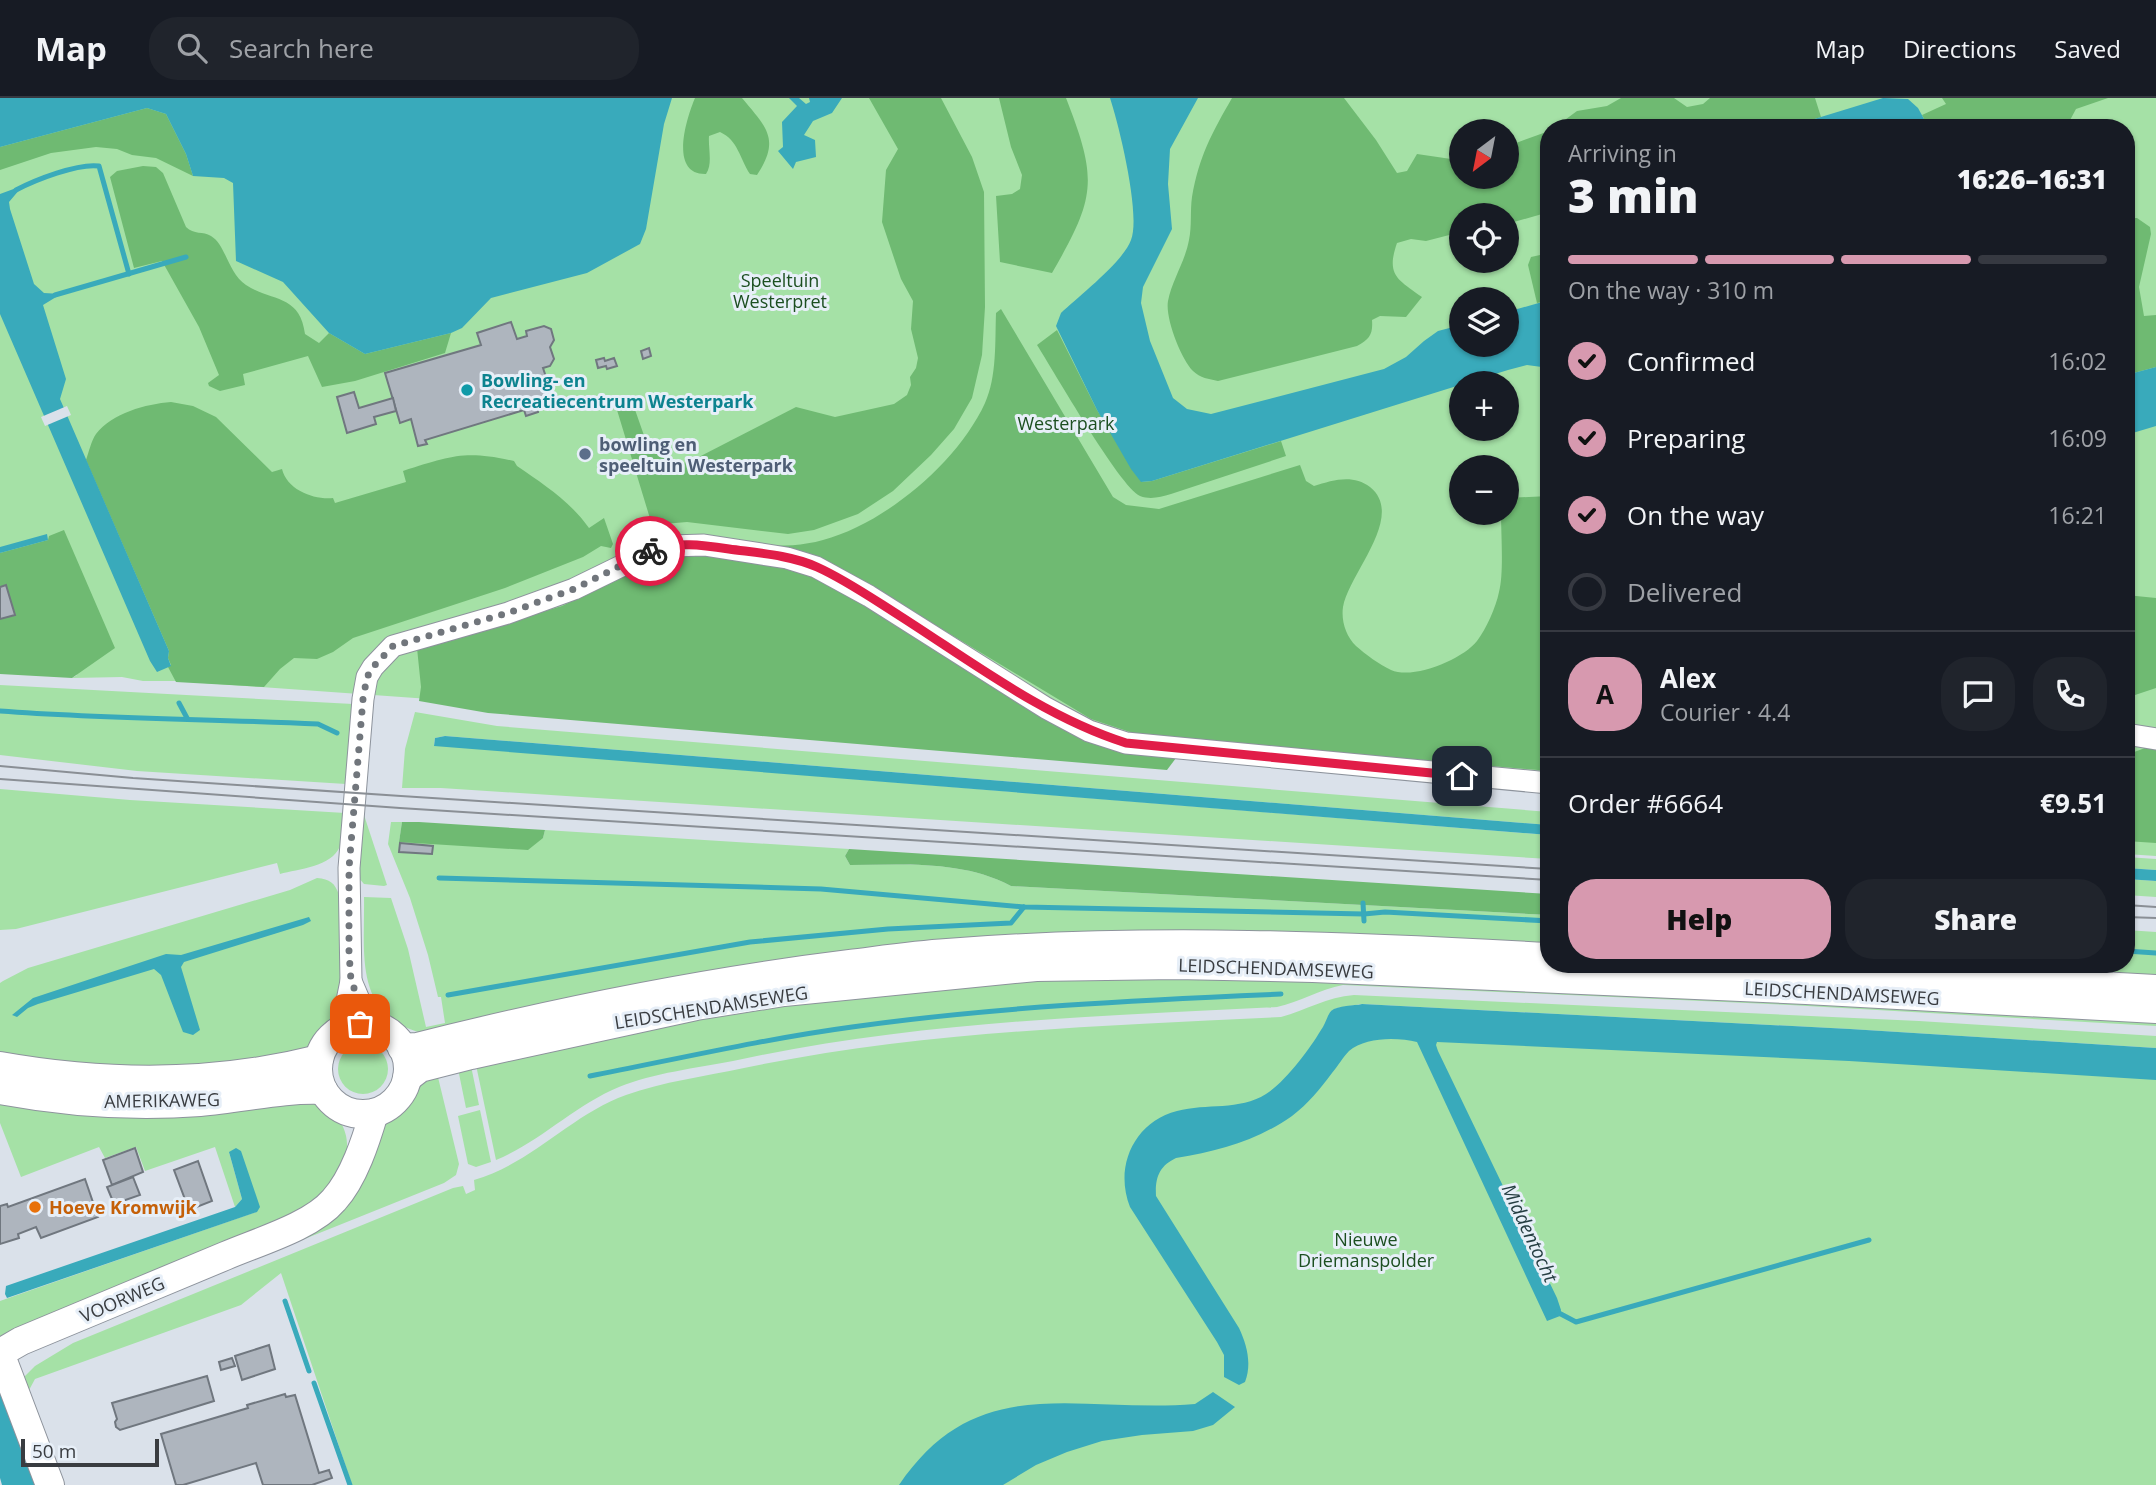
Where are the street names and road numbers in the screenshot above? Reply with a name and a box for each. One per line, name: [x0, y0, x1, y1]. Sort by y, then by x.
street label: LEIDSCHENDAMSEWEG: [1178, 953, 1374, 983]
street label: LEIDSCHENDAMSEWEG: [1744, 976, 1940, 1010]
street label: LEIDSCHENDAMSEWEG: [612, 980, 810, 1034]
street label: AMERIKAWEG: [104, 1087, 220, 1113]
street label: VOORWEG: [76, 1270, 168, 1328]

